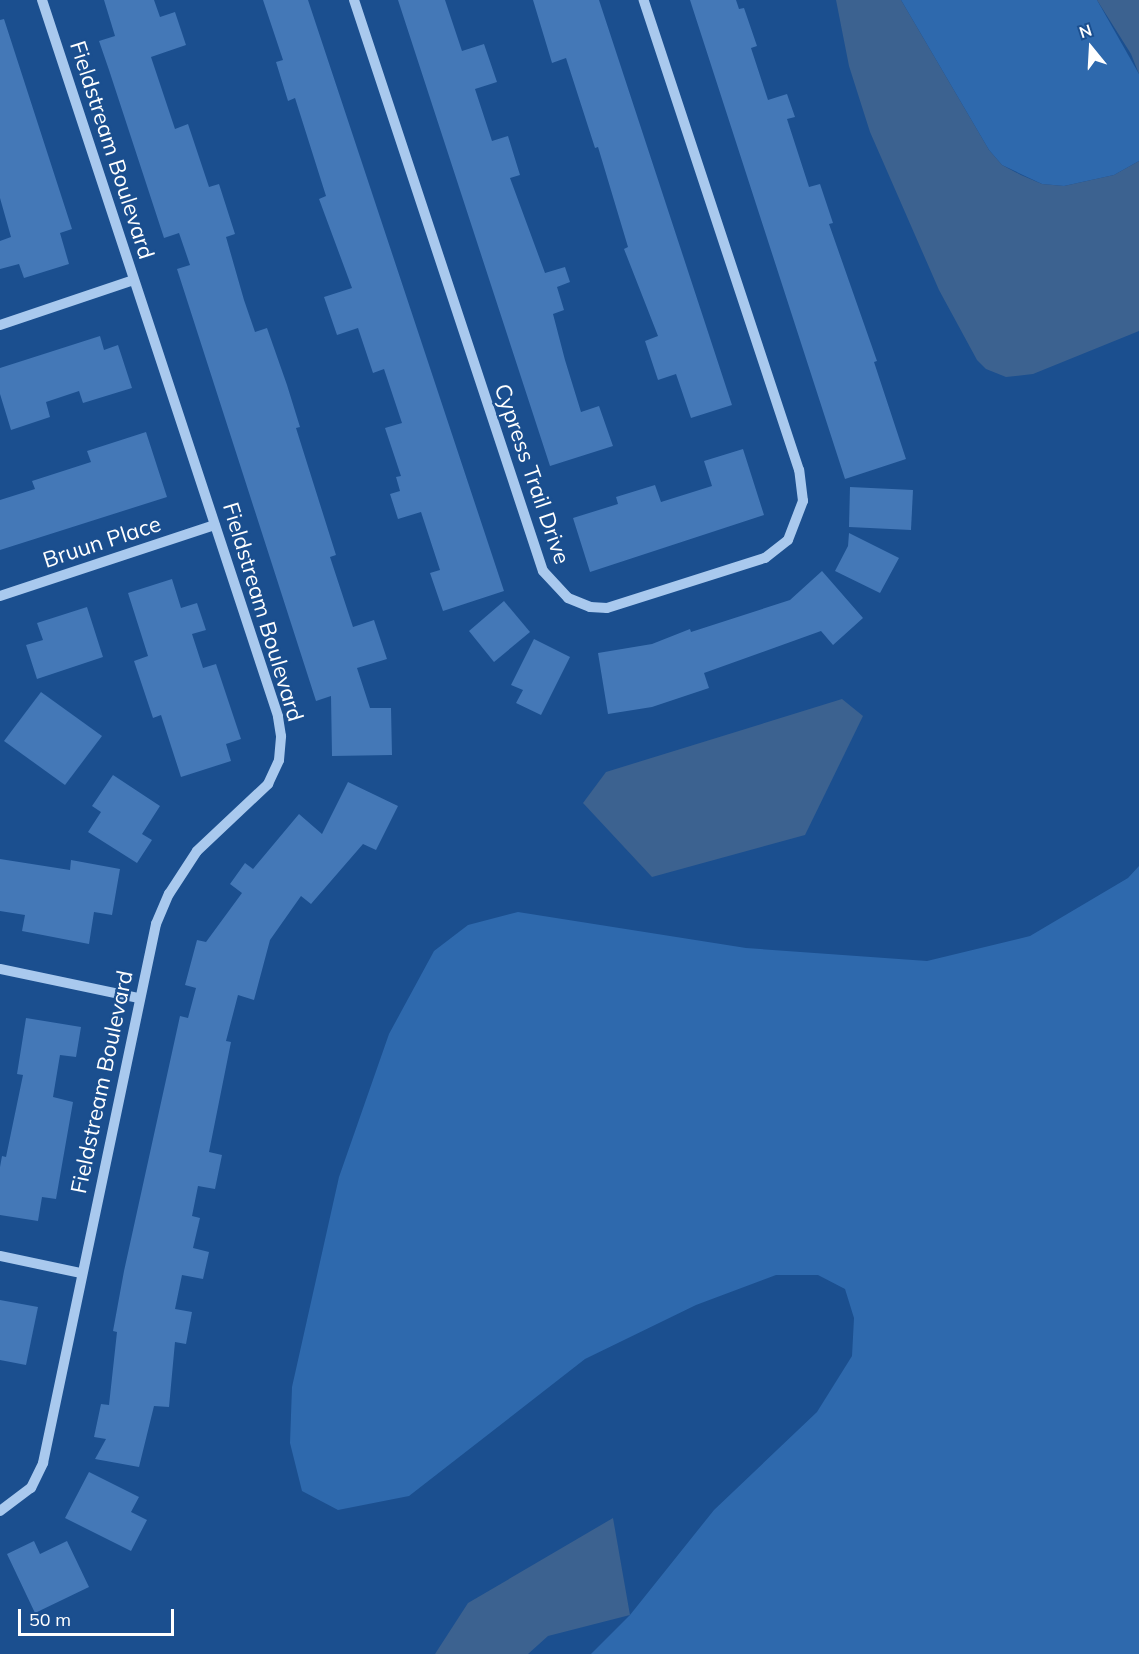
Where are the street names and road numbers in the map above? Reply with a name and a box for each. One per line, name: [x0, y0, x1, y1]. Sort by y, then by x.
street label: Fieldstream Boulevard: [64, 38, 160, 262]
street label: Cypress Trail Drive: [489, 380, 575, 568]
street label: Fieldstream Boulevard: [217, 499, 309, 725]
street label: Bruun Place: [40, 511, 164, 573]
street label: Fieldstream Boulevard: [65, 968, 139, 1196]

